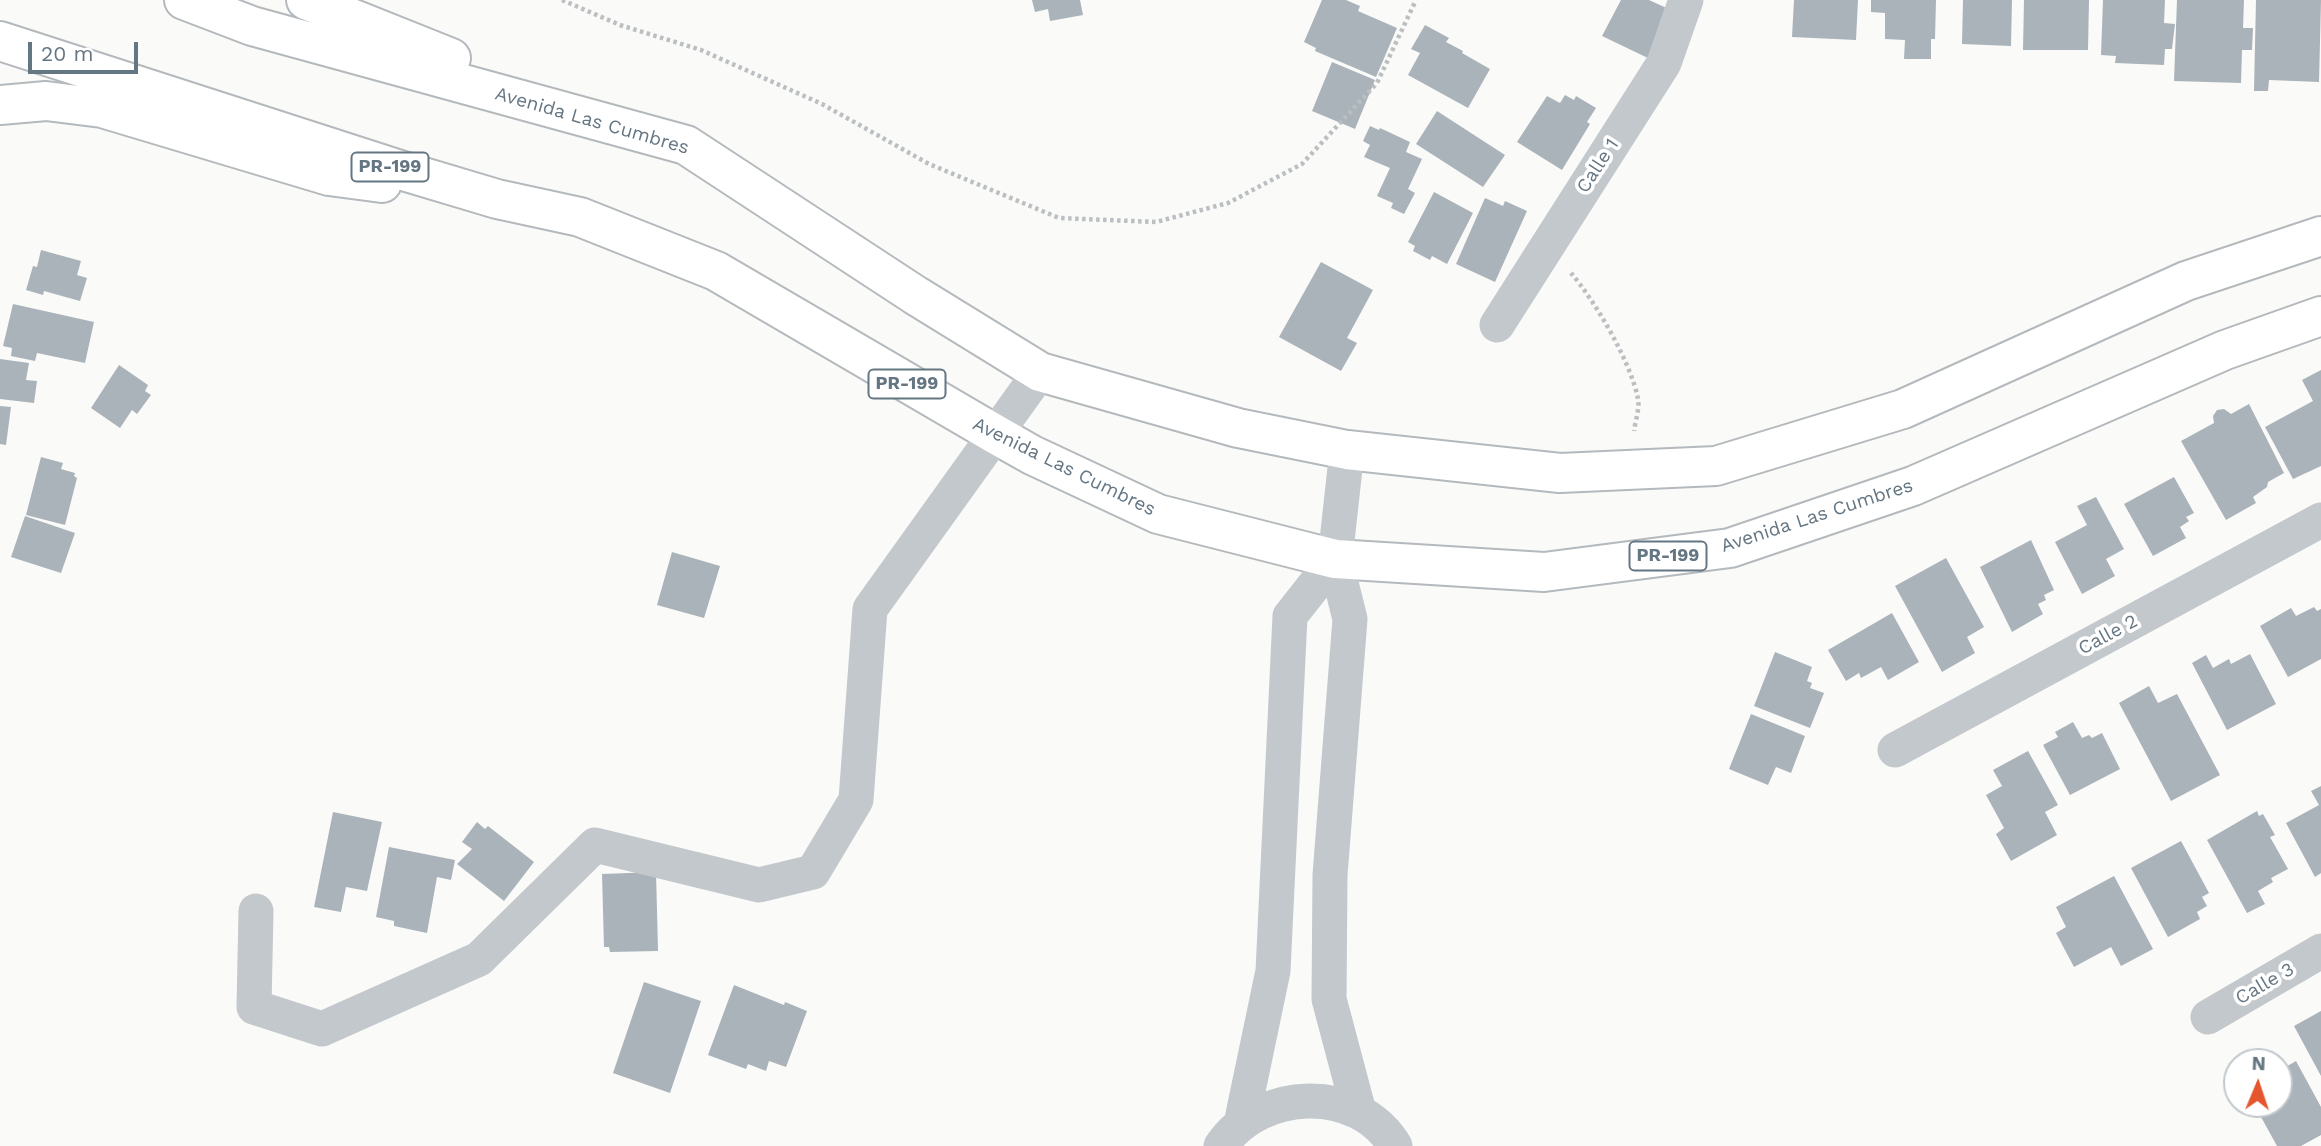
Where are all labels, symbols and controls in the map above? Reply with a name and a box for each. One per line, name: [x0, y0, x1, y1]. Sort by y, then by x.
scale bar: [32, 28, 142, 72]
text: 20 m: [41, 41, 93, 66]
street label: Avenida Las Cumbres: [492, 82, 692, 160]
street label: Calle 1: [1572, 135, 1624, 197]
road number: PR-199: [352, 152, 428, 182]
road number: PR-199: [869, 370, 946, 398]
street label: Avenida Las Cumbres: [969, 413, 1159, 521]
street label: Avenida Las Cumbres: [1718, 474, 1916, 558]
road number: PR-199: [1630, 542, 1706, 570]
street label: Calle 2: [2074, 610, 2142, 660]
street label: Calle 3: [2232, 958, 2298, 1010]
north arrow: [2223, 1048, 2293, 1118]
text: N: [2251, 1052, 2266, 1075]

